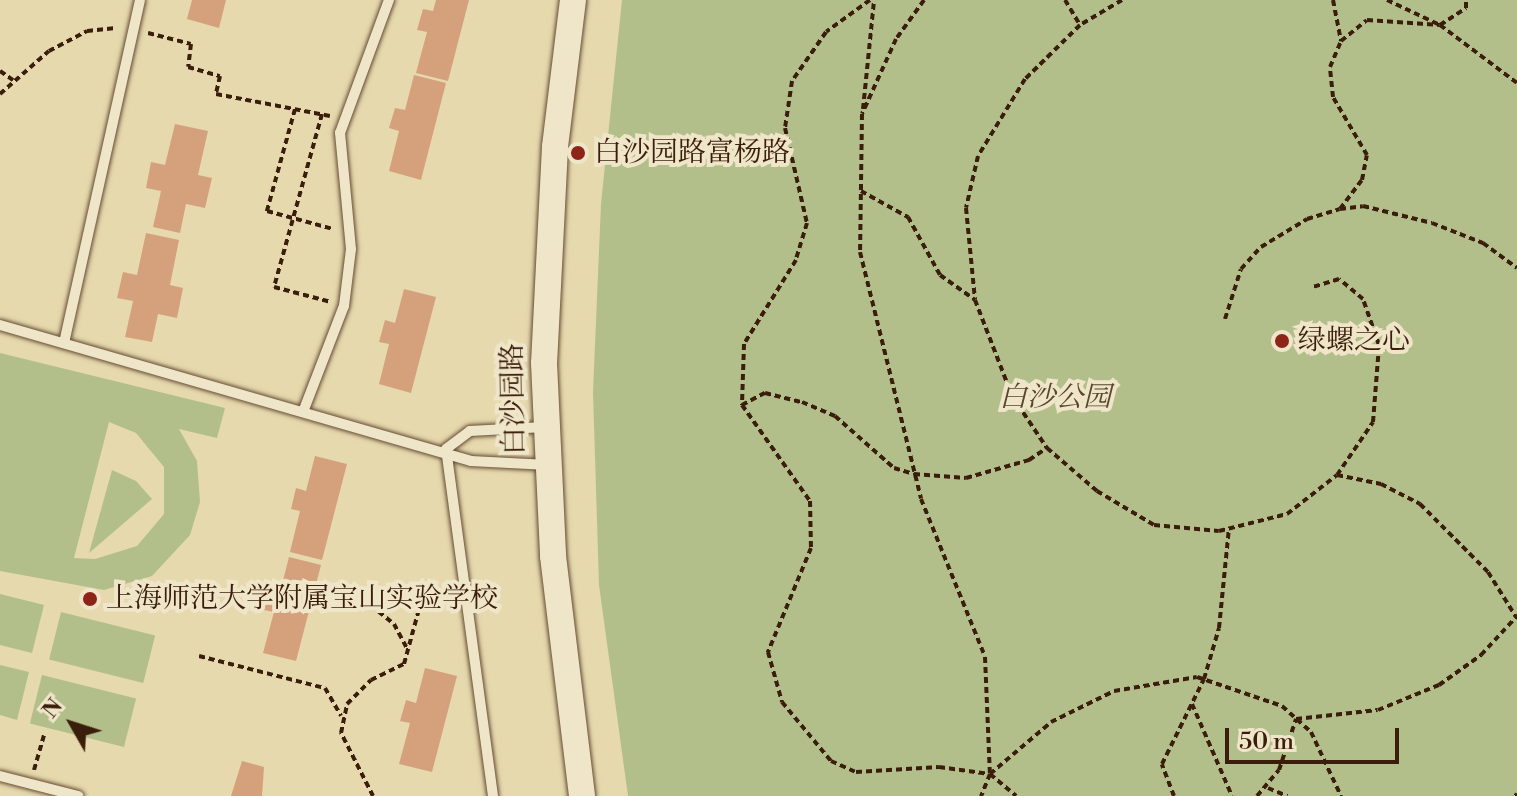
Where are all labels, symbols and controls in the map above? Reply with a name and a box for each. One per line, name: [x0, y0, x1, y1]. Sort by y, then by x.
place label: 白沙园路富杨路: [594, 136, 790, 170]
marker: 白沙园路富杨路: [569, 144, 587, 162]
place label: 绿螺之心: [1298, 324, 1410, 358]
marker: 绿螺之心: [1273, 332, 1291, 350]
street label: 白沙园路: [496, 343, 532, 455]
park label: 白沙公园: [999, 381, 1111, 415]
place label: 上海师范大学附属宝山实验学校: [106, 582, 498, 616]
marker: 上海师范大学附属宝山实验学校: [81, 590, 99, 608]
north arrow: [32, 684, 112, 764]
text: N: [37, 693, 69, 724]
scale bar: [1229, 712, 1403, 762]
text: 50 m: [1239, 727, 1294, 757]

